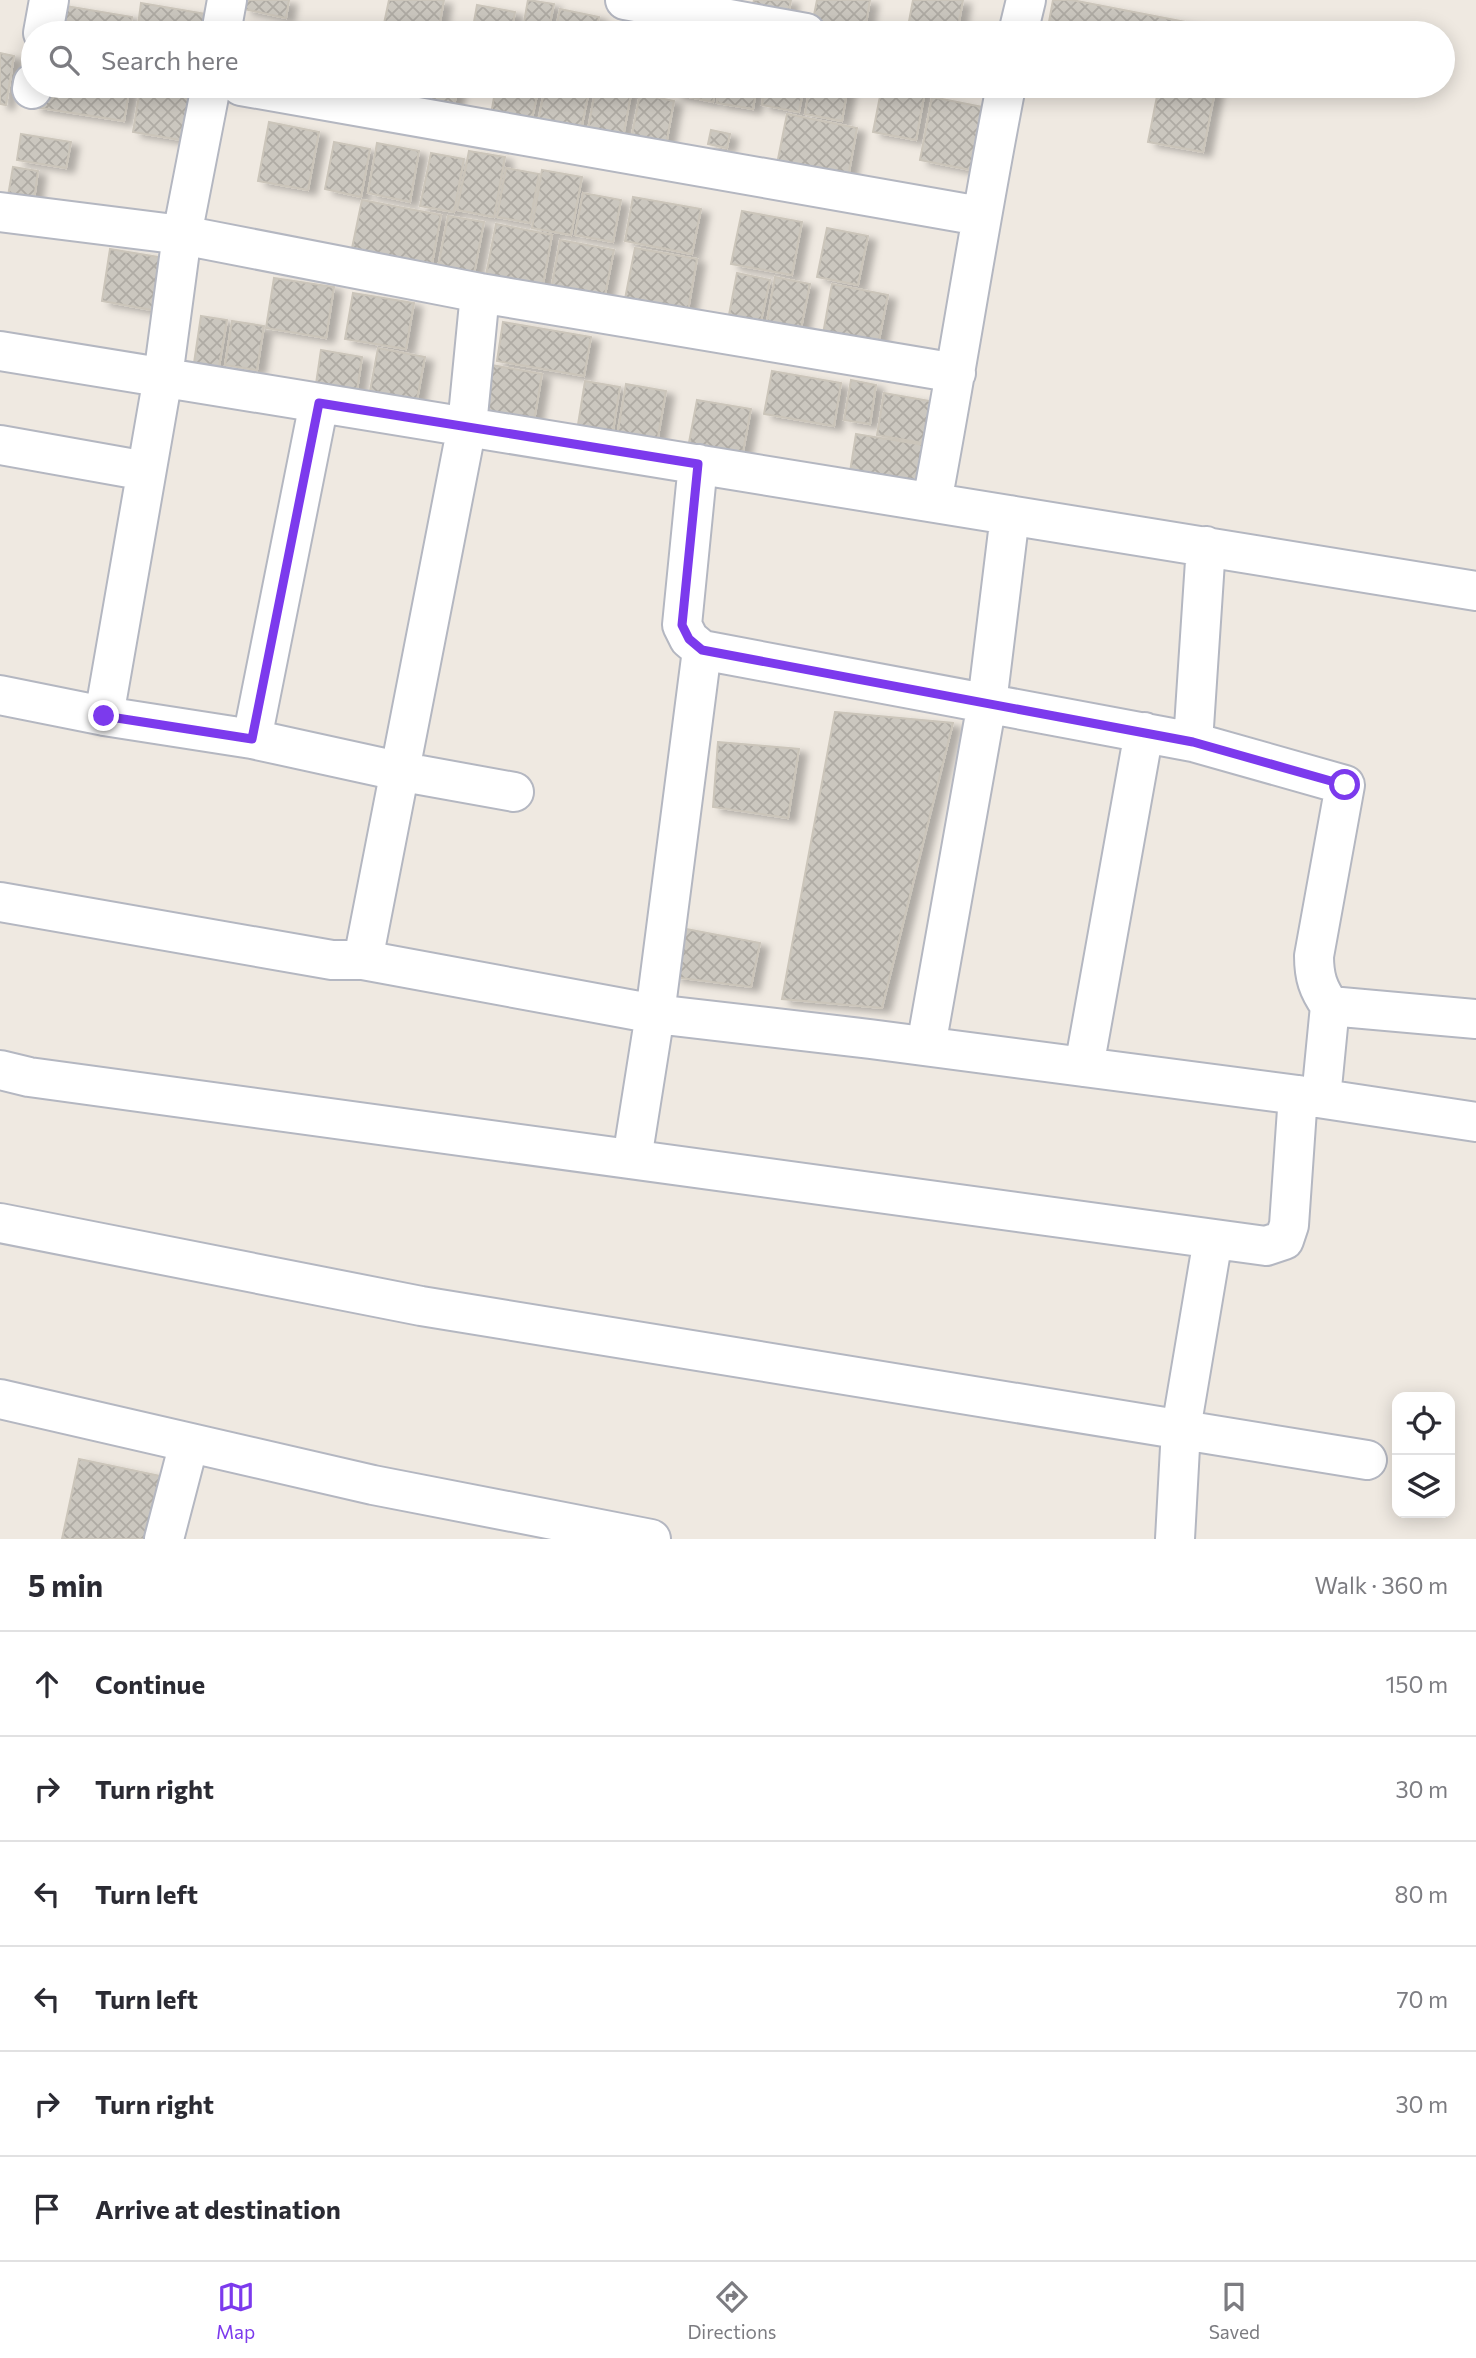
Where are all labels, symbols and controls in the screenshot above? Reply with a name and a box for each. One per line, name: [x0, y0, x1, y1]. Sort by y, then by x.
search box: [21, 21, 1455, 98]
icon: search: [45, 41, 83, 79]
text: Search here: [101, 44, 239, 75]
route end: [88, 700, 119, 731]
route start: [1329, 769, 1360, 800]
map controls: [1392, 1392, 1455, 1518]
button: locate: [1392, 1392, 1455, 1455]
button: layers: [1392, 1455, 1455, 1518]
text: 5 min: [28, 1566, 103, 1603]
text: Walk · 360 m: [1315, 1571, 1448, 1599]
icon: ahead: [28, 1665, 66, 1703]
text: Continue: [95, 1668, 205, 1699]
text: 150 m: [1385, 1670, 1448, 1698]
icon: right: [28, 1770, 66, 1808]
text: Turn right: [95, 1773, 214, 1804]
text: 30 m: [1395, 1775, 1448, 1803]
icon: left: [28, 1875, 66, 1913]
text: Turn left: [95, 1878, 198, 1909]
text: 80 m: [1395, 1880, 1448, 1908]
icon: left: [28, 1980, 66, 2018]
text: Turn left: [95, 1983, 198, 2014]
text: 70 m: [1396, 1985, 1448, 2013]
icon: right: [28, 2085, 66, 2123]
text: Turn right: [95, 2088, 214, 2119]
text: 30 m: [1395, 2090, 1448, 2118]
icon: arrive: [28, 2190, 66, 2228]
text: Arrive at destination: [95, 2193, 341, 2224]
tab: Map: [216, 2278, 255, 2343]
tab: Directions: [687, 2278, 777, 2343]
tab: Saved: [1209, 2278, 1260, 2343]

